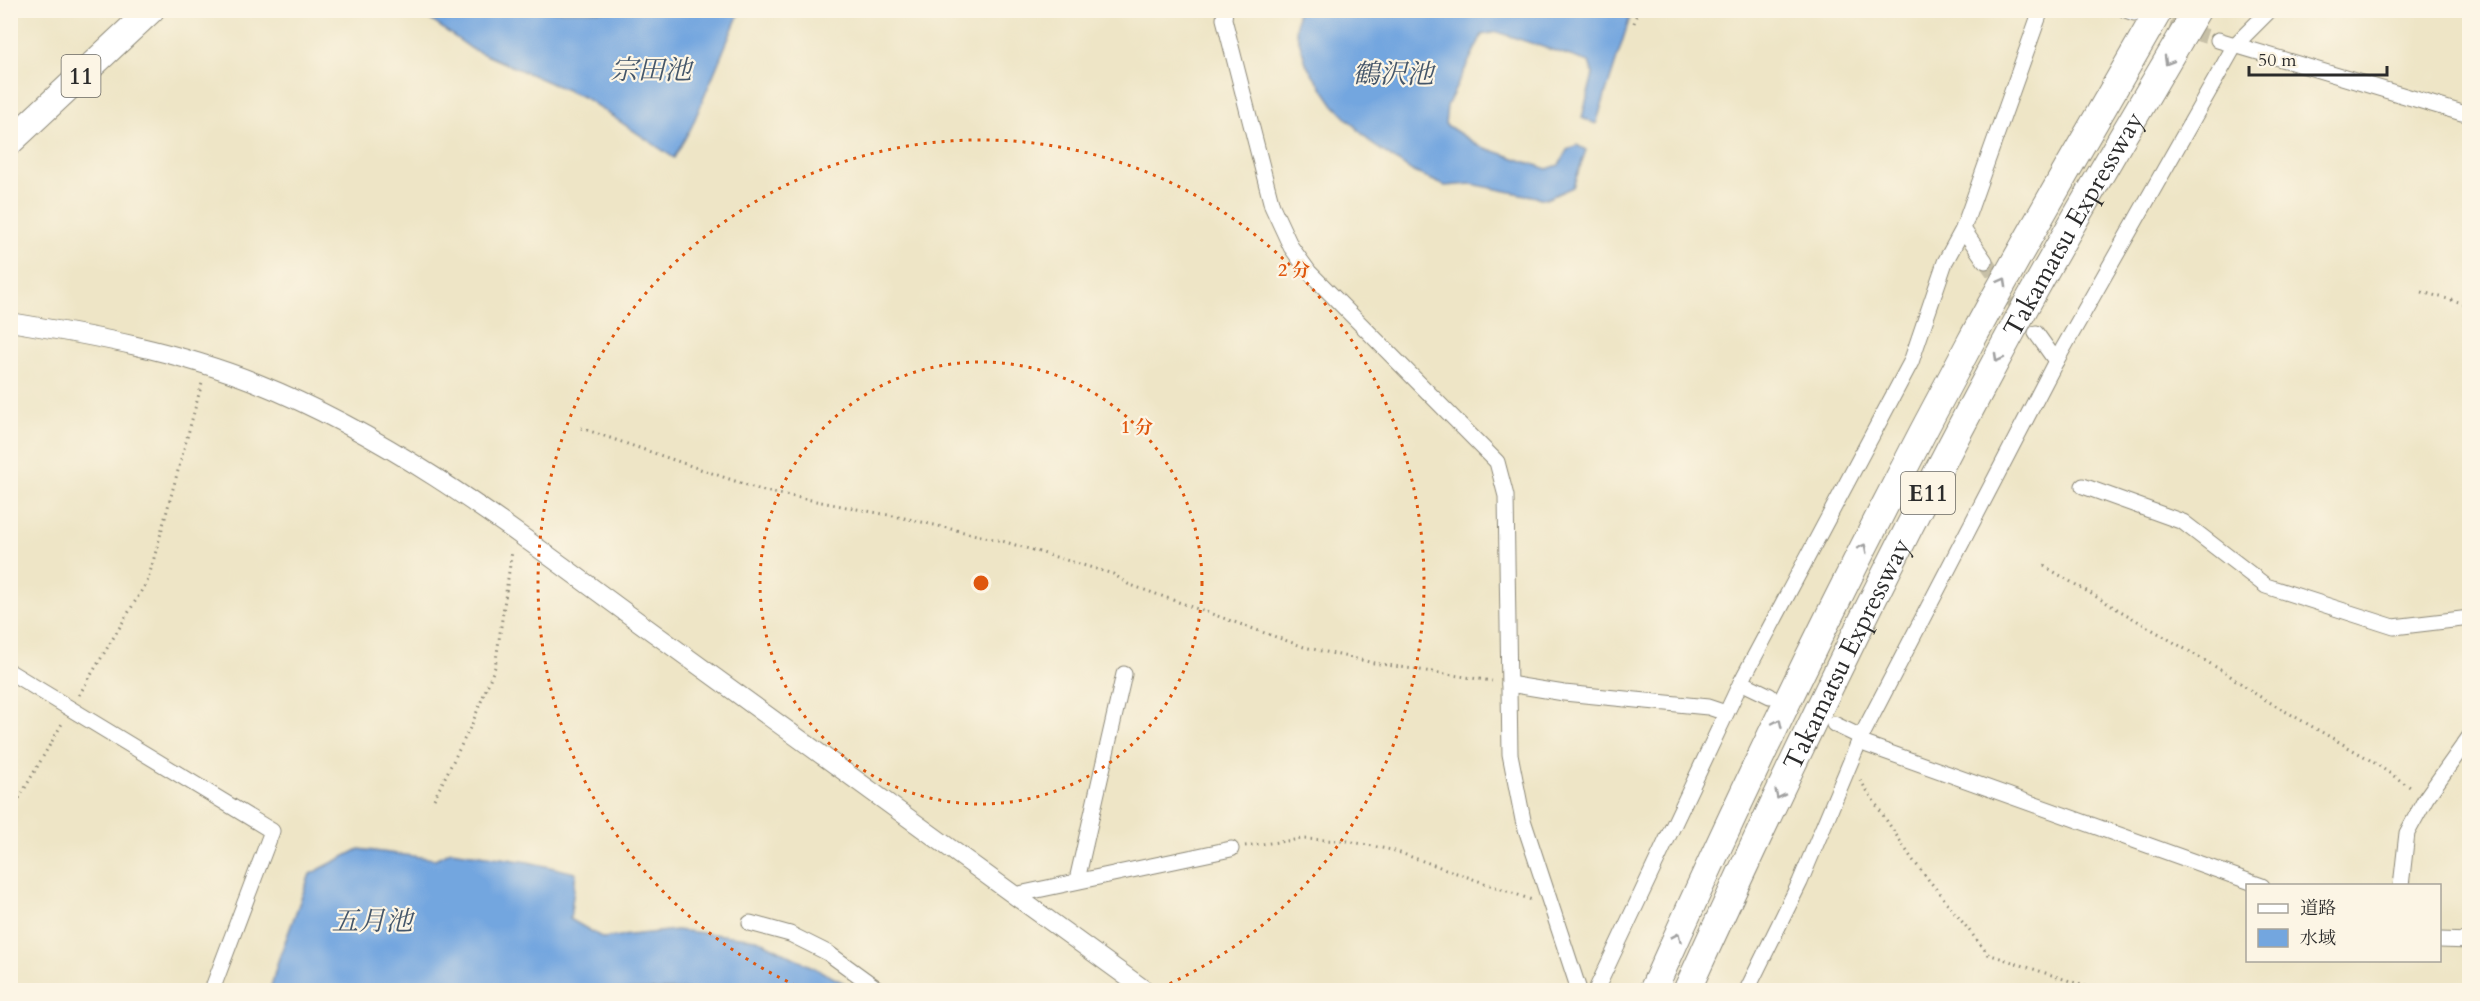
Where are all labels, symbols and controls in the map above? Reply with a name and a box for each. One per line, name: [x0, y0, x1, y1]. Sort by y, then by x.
scale bar: [2249, 39, 2387, 77]
text: 50 m: [2258, 48, 2297, 73]
water label: 宗田池: [611, 52, 694, 89]
road number: 11: [62, 55, 100, 97]
one-way arrow: [2163, 55, 2175, 65]
water label: 鶴沢池: [1353, 56, 1436, 93]
street label: Takamatsu Expressway: [1995, 105, 2151, 343]
text: 2 分: [1278, 258, 1310, 283]
one-way arrow: [1996, 278, 2008, 288]
one-way arrow: [1993, 351, 2005, 362]
text: 1 分: [1121, 415, 1153, 440]
road number: E11: [1901, 472, 1955, 514]
street label: Takamatsu Expressway: [1775, 532, 1918, 776]
one-way arrow: [1856, 543, 1868, 554]
centre of rings: [971, 573, 991, 593]
one-way arrow: [1770, 718, 1782, 729]
one-way arrow: [1775, 788, 1786, 799]
legend: [2246, 884, 2441, 962]
text: 道路: [2300, 896, 2336, 921]
water label: 五月池: [332, 903, 415, 940]
text: 水域: [2300, 926, 2336, 951]
one-way arrow: [1670, 933, 1682, 944]

